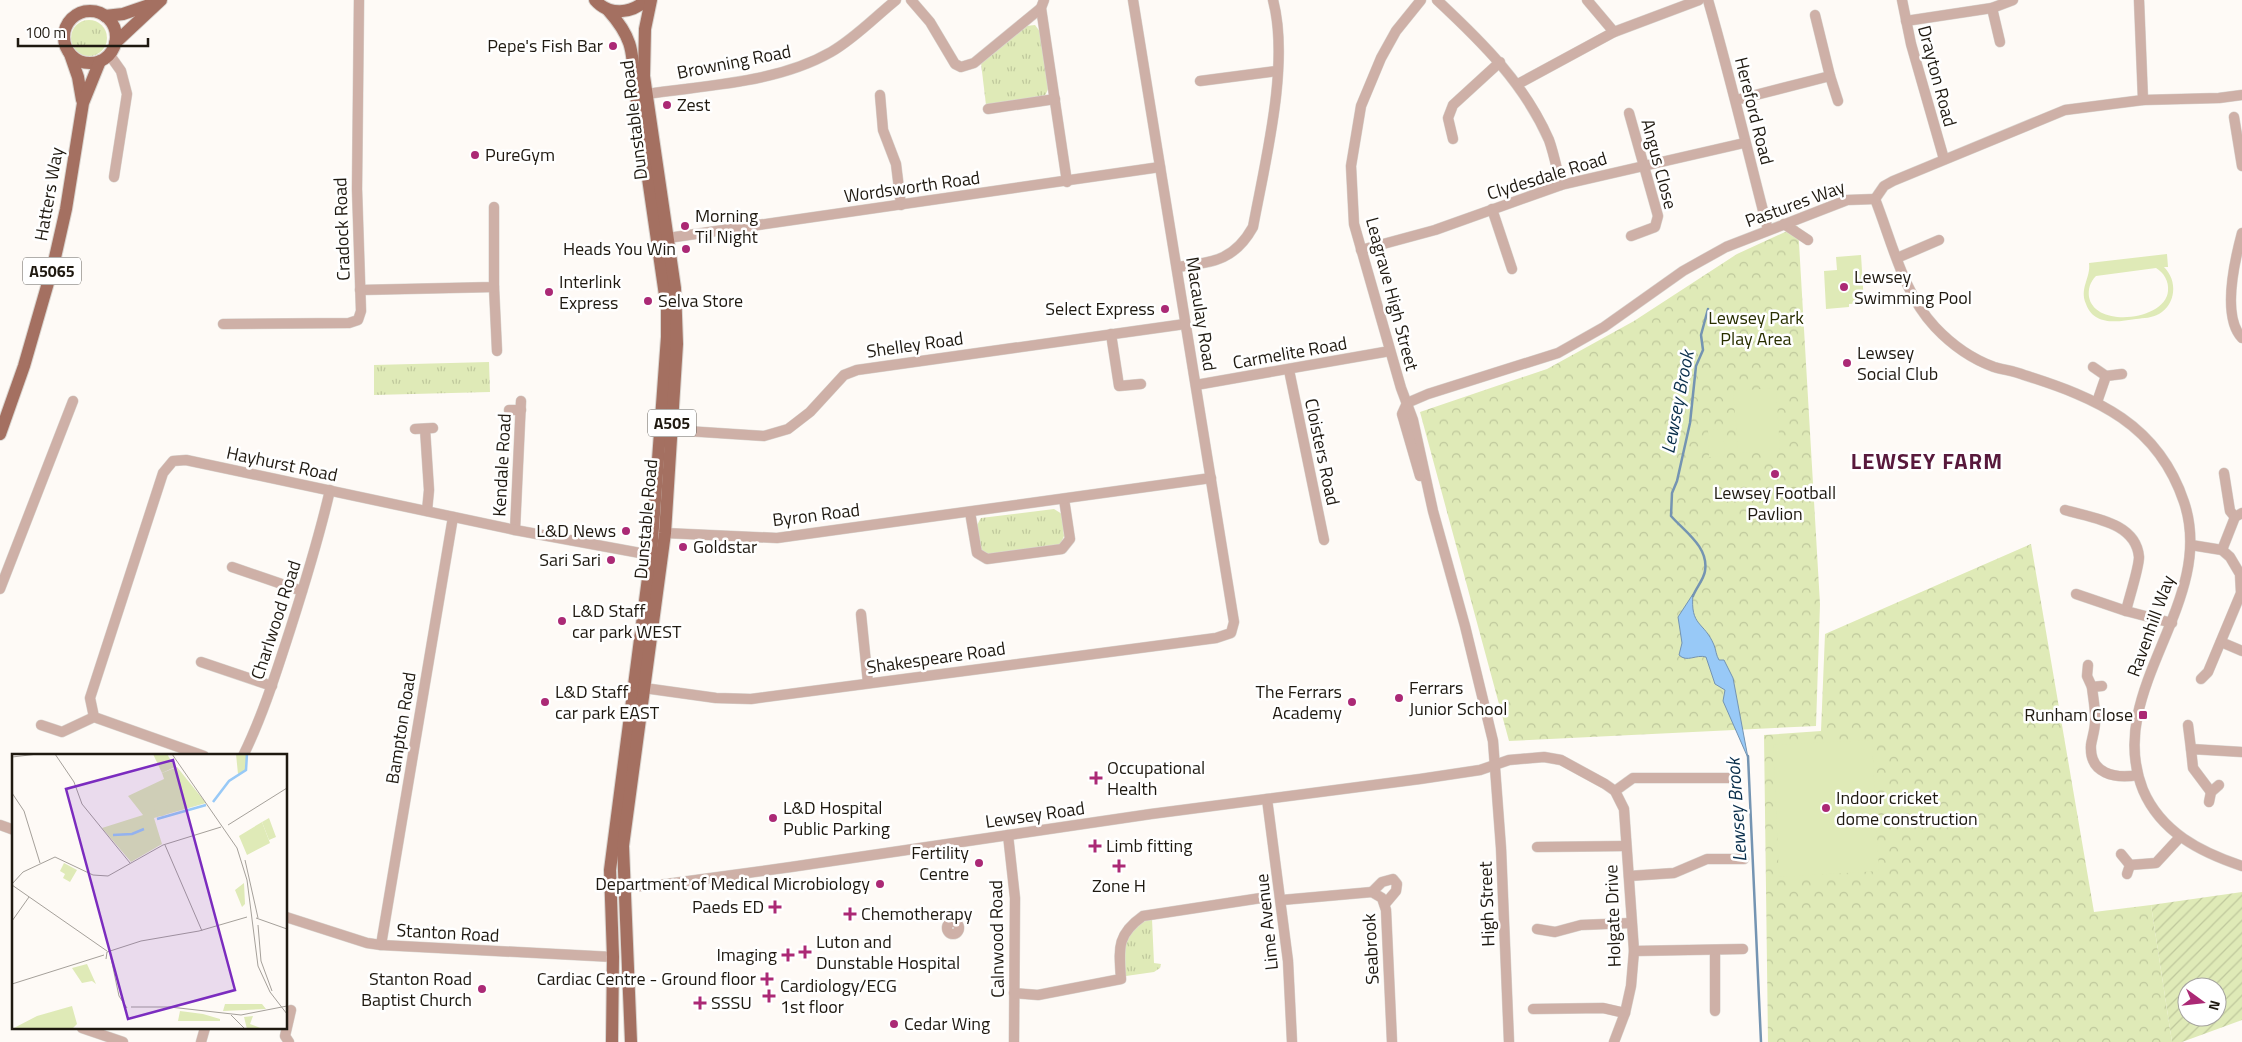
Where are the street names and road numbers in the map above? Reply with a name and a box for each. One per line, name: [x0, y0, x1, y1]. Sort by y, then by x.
street label: Drayton Road: [1911, 22, 1964, 130]
street label: Browning Road: [675, 37, 793, 86]
street label: Hereford Road: [1728, 54, 1781, 168]
street label: Dunstable Road: [613, 59, 654, 181]
street label: Angus Close: [1634, 116, 1684, 212]
street label: Clydesdale Road: [1484, 144, 1610, 207]
street label: Hatters Way: [27, 145, 70, 243]
street label: Wordsworth Road: [842, 164, 982, 209]
street label: Pastures Way: [1741, 173, 1849, 234]
street label: Cradock Road: [326, 177, 357, 281]
street label: Leagrave High Street: [1359, 214, 1426, 374]
street label: Macaulay Road: [1179, 255, 1224, 373]
road number: A5065: [23, 258, 81, 284]
street label: Shelley Road: [865, 324, 965, 365]
street label: Carmelite Road: [1231, 329, 1349, 376]
street label: Cloisters Road: [1298, 396, 1347, 508]
road number: A505: [648, 409, 696, 436]
street label: Kendale Road: [485, 413, 518, 517]
street label: Hayhurst Road: [224, 439, 340, 488]
street label: Dunstable Road: [627, 458, 664, 580]
street label: Byron Road: [771, 496, 861, 533]
street label: Charlwood Road: [244, 557, 308, 683]
street label: Ravenhill Way: [2120, 571, 2182, 680]
street label: Shakespeare Road: [865, 634, 1007, 681]
street label: Bampton Road: [378, 670, 423, 786]
street label: Lewsey Road: [983, 794, 1086, 835]
street label: High Street: [1471, 860, 1501, 947]
street label: Holgate Drive: [1597, 864, 1628, 968]
street label: Lime Avenue: [1248, 872, 1285, 972]
street label: Calnwood Road: [982, 880, 1011, 998]
street label: Seabrook: [1355, 912, 1386, 985]
street label: Stanton Road: [396, 916, 500, 949]

